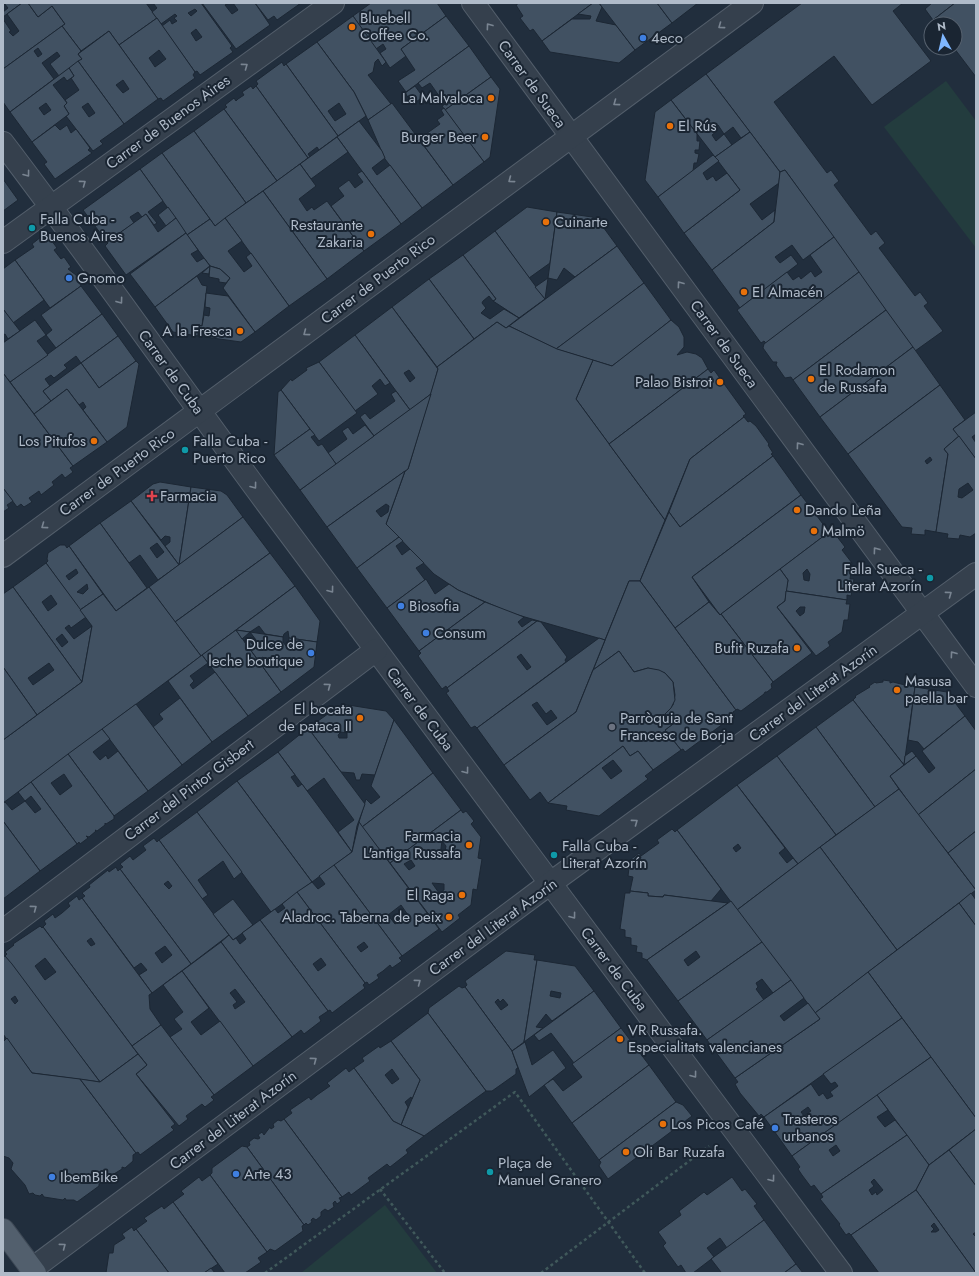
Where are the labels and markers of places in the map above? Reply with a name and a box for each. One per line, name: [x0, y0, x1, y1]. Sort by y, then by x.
place label: Bluebell Coffee Co.: [360, 7, 429, 46]
marker: Bluebell Coffee Co.: [347, 22, 357, 32]
place label: 4eco: [651, 27, 683, 49]
marker: 4eco: [638, 33, 648, 43]
place label: La Malvaloca: [402, 87, 483, 109]
marker: La Malvaloca: [486, 93, 496, 103]
place label: El Rús: [678, 115, 717, 137]
marker: El Rús: [665, 121, 675, 131]
place label: Burger Beer: [401, 126, 478, 148]
marker: Burger Beer: [480, 132, 490, 142]
place label: Falla Cuba - Buenos Aires: [40, 208, 123, 247]
place label: Cuinarte: [554, 211, 608, 233]
place label: Restaurante Zakaria: [291, 214, 363, 253]
marker: Cuinarte: [541, 217, 551, 227]
marker: Falla Cuba - Buenos Aires: [27, 223, 37, 233]
marker: Restaurante Zakaria: [366, 229, 376, 239]
place label: Gnomo: [77, 267, 125, 289]
marker: Gnomo: [64, 273, 74, 283]
place label: El Almacén: [752, 281, 823, 303]
marker: El Almacén: [739, 287, 749, 297]
place label: A la Fresca: [162, 320, 232, 342]
marker: A la Fresca: [235, 326, 245, 336]
place label: El Rodamon de Russafa: [819, 359, 895, 398]
place label: Palao Bistrot: [635, 371, 712, 393]
marker: El Rodamon de Russafa: [806, 374, 816, 384]
marker: Palao Bistrot: [715, 377, 725, 387]
place label: Los Pitufos: [18, 430, 86, 452]
place label: Falla Cuba - Puerto Rico: [193, 430, 268, 469]
marker: Los Pitufos: [89, 436, 99, 446]
marker: Falla Cuba - Puerto Rico: [180, 445, 190, 455]
place label: Farmacia: [160, 485, 217, 507]
marker: Farmacia: [147, 491, 157, 501]
place label: Dando Leña: [805, 499, 881, 521]
marker: Dando Leña: [792, 505, 802, 515]
place label: Malmö: [822, 520, 865, 542]
marker: Malmö: [809, 526, 819, 536]
place label: Falla Sueca - Literat Azorín: [837, 558, 923, 597]
marker: Falla Sueca - Literat Azorín: [925, 573, 935, 583]
place label: Biosofia: [409, 595, 459, 617]
marker: Biosofia: [396, 601, 406, 611]
place label: Consum: [434, 622, 486, 644]
marker: Consum: [421, 628, 431, 638]
place label: Dulce de leche boutique: [208, 633, 303, 672]
place label: Bufit Ruzafa: [715, 637, 789, 659]
marker: Bufit Ruzafa: [792, 643, 802, 653]
marker: Dulce de leche boutique: [306, 648, 316, 658]
place label: Masusa paella bar: [905, 670, 969, 709]
marker: Masusa paella bar: [892, 685, 902, 695]
place label: El bocata de pataca II: [278, 698, 352, 737]
place label: Parròquia de Sant Francesc de Borja: [620, 707, 734, 746]
marker: El bocata de pataca II: [355, 713, 365, 723]
marker: Parròquia de Sant Francesc de Borja: [607, 722, 617, 732]
place label: Farmacia L'antiga Russafa: [363, 825, 461, 864]
place label: Falla Cuba - Literat Azorín: [562, 835, 647, 874]
marker: Farmacia L'antiga Russafa: [464, 840, 474, 850]
marker: Falla Cuba - Literat Azorín: [549, 850, 559, 860]
place label: El Raga: [406, 884, 454, 906]
marker: El Raga: [457, 890, 467, 900]
place label: Aladroc. Taberna de peix: [282, 906, 442, 928]
marker: Aladroc. Taberna de peix: [444, 912, 454, 922]
place label: VR Russafa. Especialitats valencianes: [628, 1019, 782, 1058]
marker: VR Russafa. Especialitats valencianes: [615, 1034, 625, 1044]
place label: Trasteros urbanos: [783, 1108, 838, 1147]
place label: Los Picos Café: [671, 1113, 764, 1135]
marker: Los Picos Café: [658, 1119, 668, 1129]
marker: Trasteros urbanos: [770, 1123, 780, 1133]
place label: Oli Bar Ruzafa: [634, 1141, 725, 1163]
marker: Oli Bar Ruzafa: [621, 1147, 631, 1157]
place label: Plaça de Manuel Granero: [498, 1152, 602, 1191]
place label: Arte 43: [244, 1163, 292, 1185]
place label: IbemBike: [60, 1166, 118, 1188]
marker: Plaça de Manuel Granero: [485, 1167, 495, 1177]
marker: Arte 43: [231, 1169, 241, 1179]
marker: IbemBike: [47, 1172, 57, 1182]

